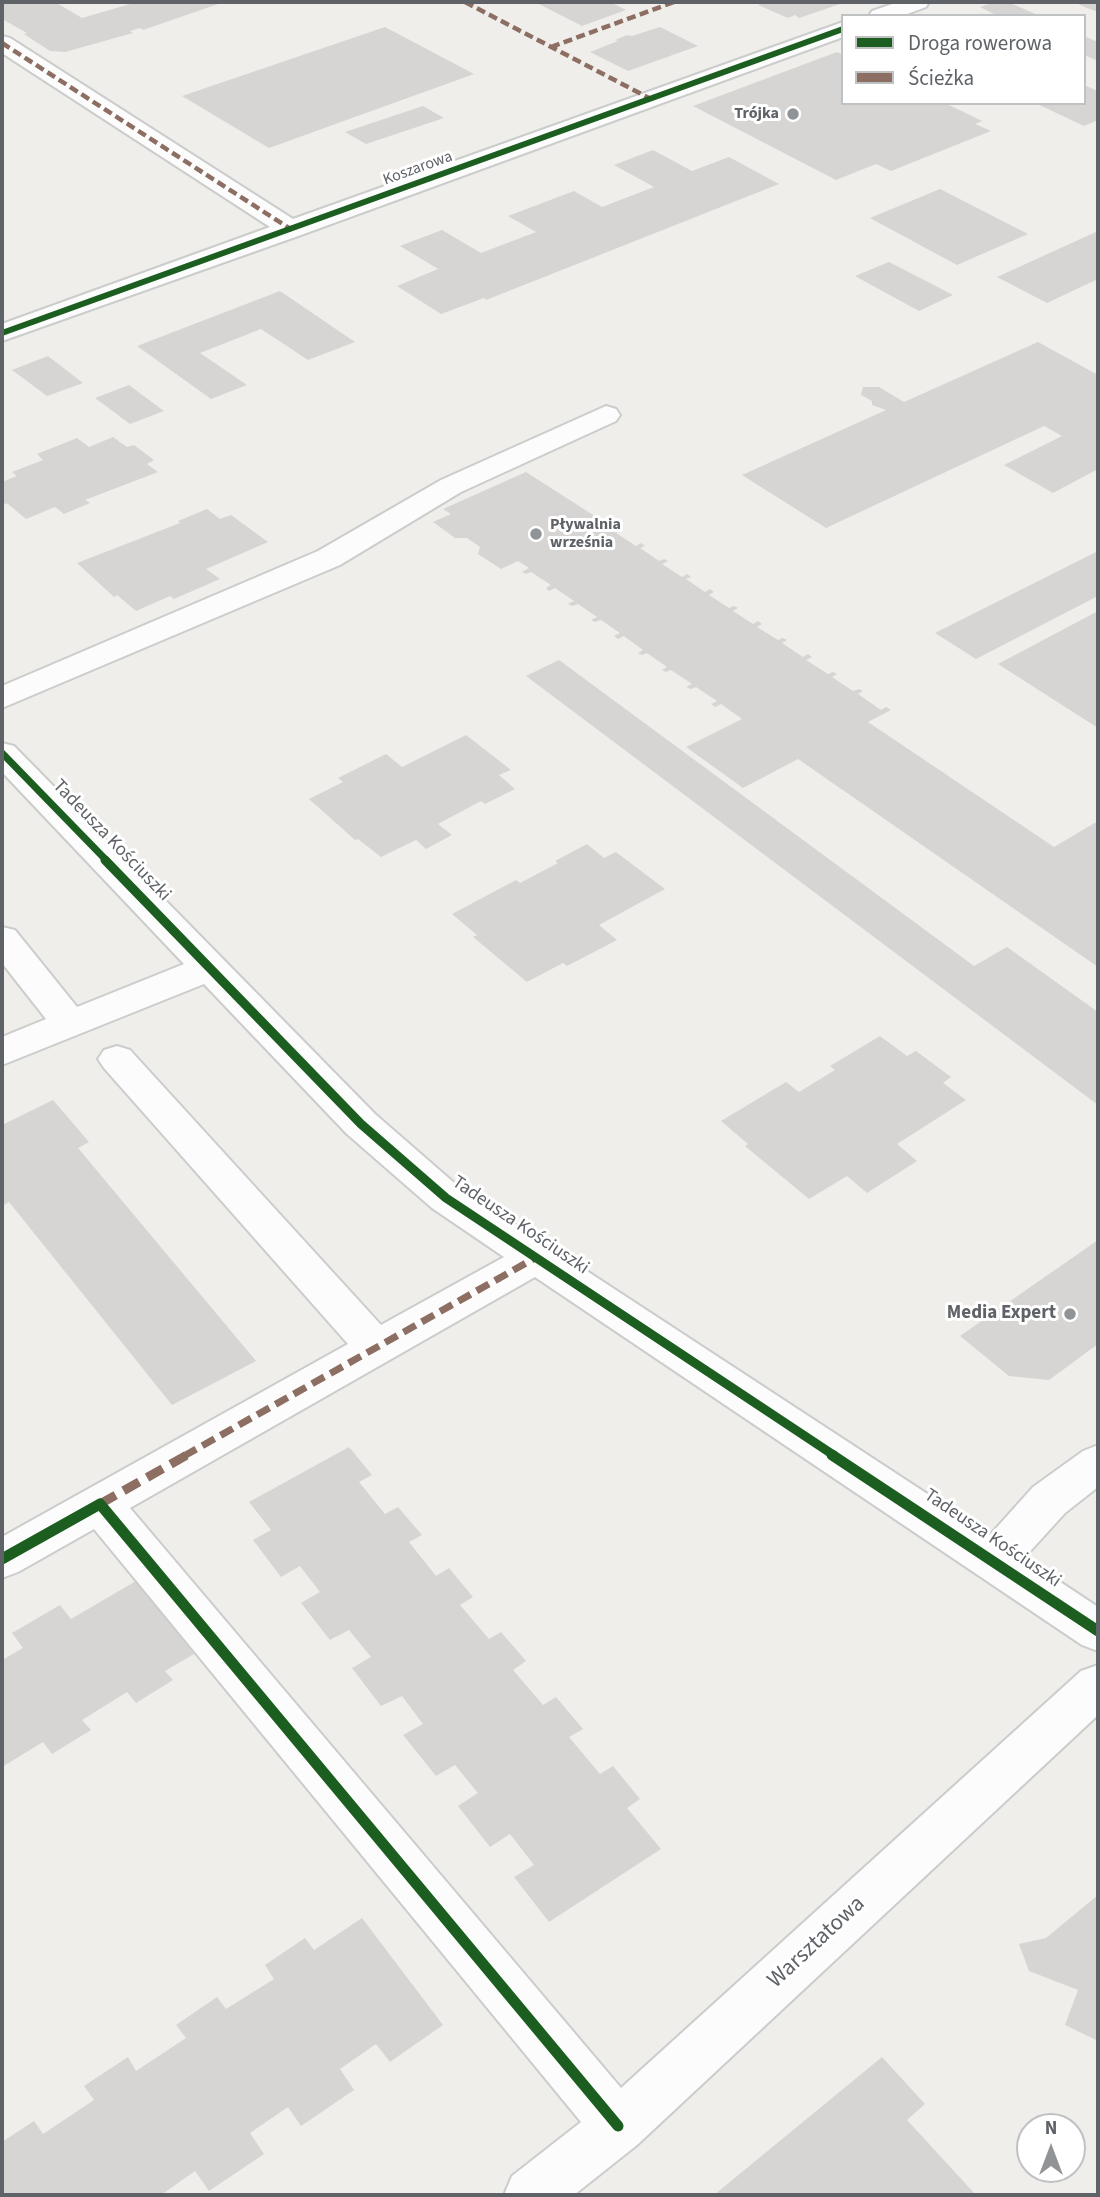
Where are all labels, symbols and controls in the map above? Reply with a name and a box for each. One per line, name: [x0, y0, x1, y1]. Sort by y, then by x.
legend: [841, 14, 1086, 105]
text: Droga rowerowa: [908, 28, 1052, 58]
text: Ścieżka: [908, 63, 974, 93]
place label: Trójka: [734, 104, 779, 124]
marker: Trójka: [785, 106, 801, 122]
street label: Koszarowa: [381, 148, 455, 190]
place label: Pływalnia września: [550, 515, 621, 553]
marker: Pływalnia września: [528, 526, 544, 542]
street label: Tadeusza Kościuszki: [47, 775, 175, 907]
street label: Tadeusza Kościuszki: [447, 1172, 593, 1280]
place label: Media Expert: [947, 1303, 1056, 1325]
marker: Media Expert: [1062, 1306, 1078, 1322]
street label: Tadeusza Kościuszki: [919, 1485, 1065, 1593]
street label: Warsztatowa: [763, 1891, 871, 1995]
north arrow: [1016, 2113, 1086, 2183]
text: N: [1045, 2115, 1057, 2142]

